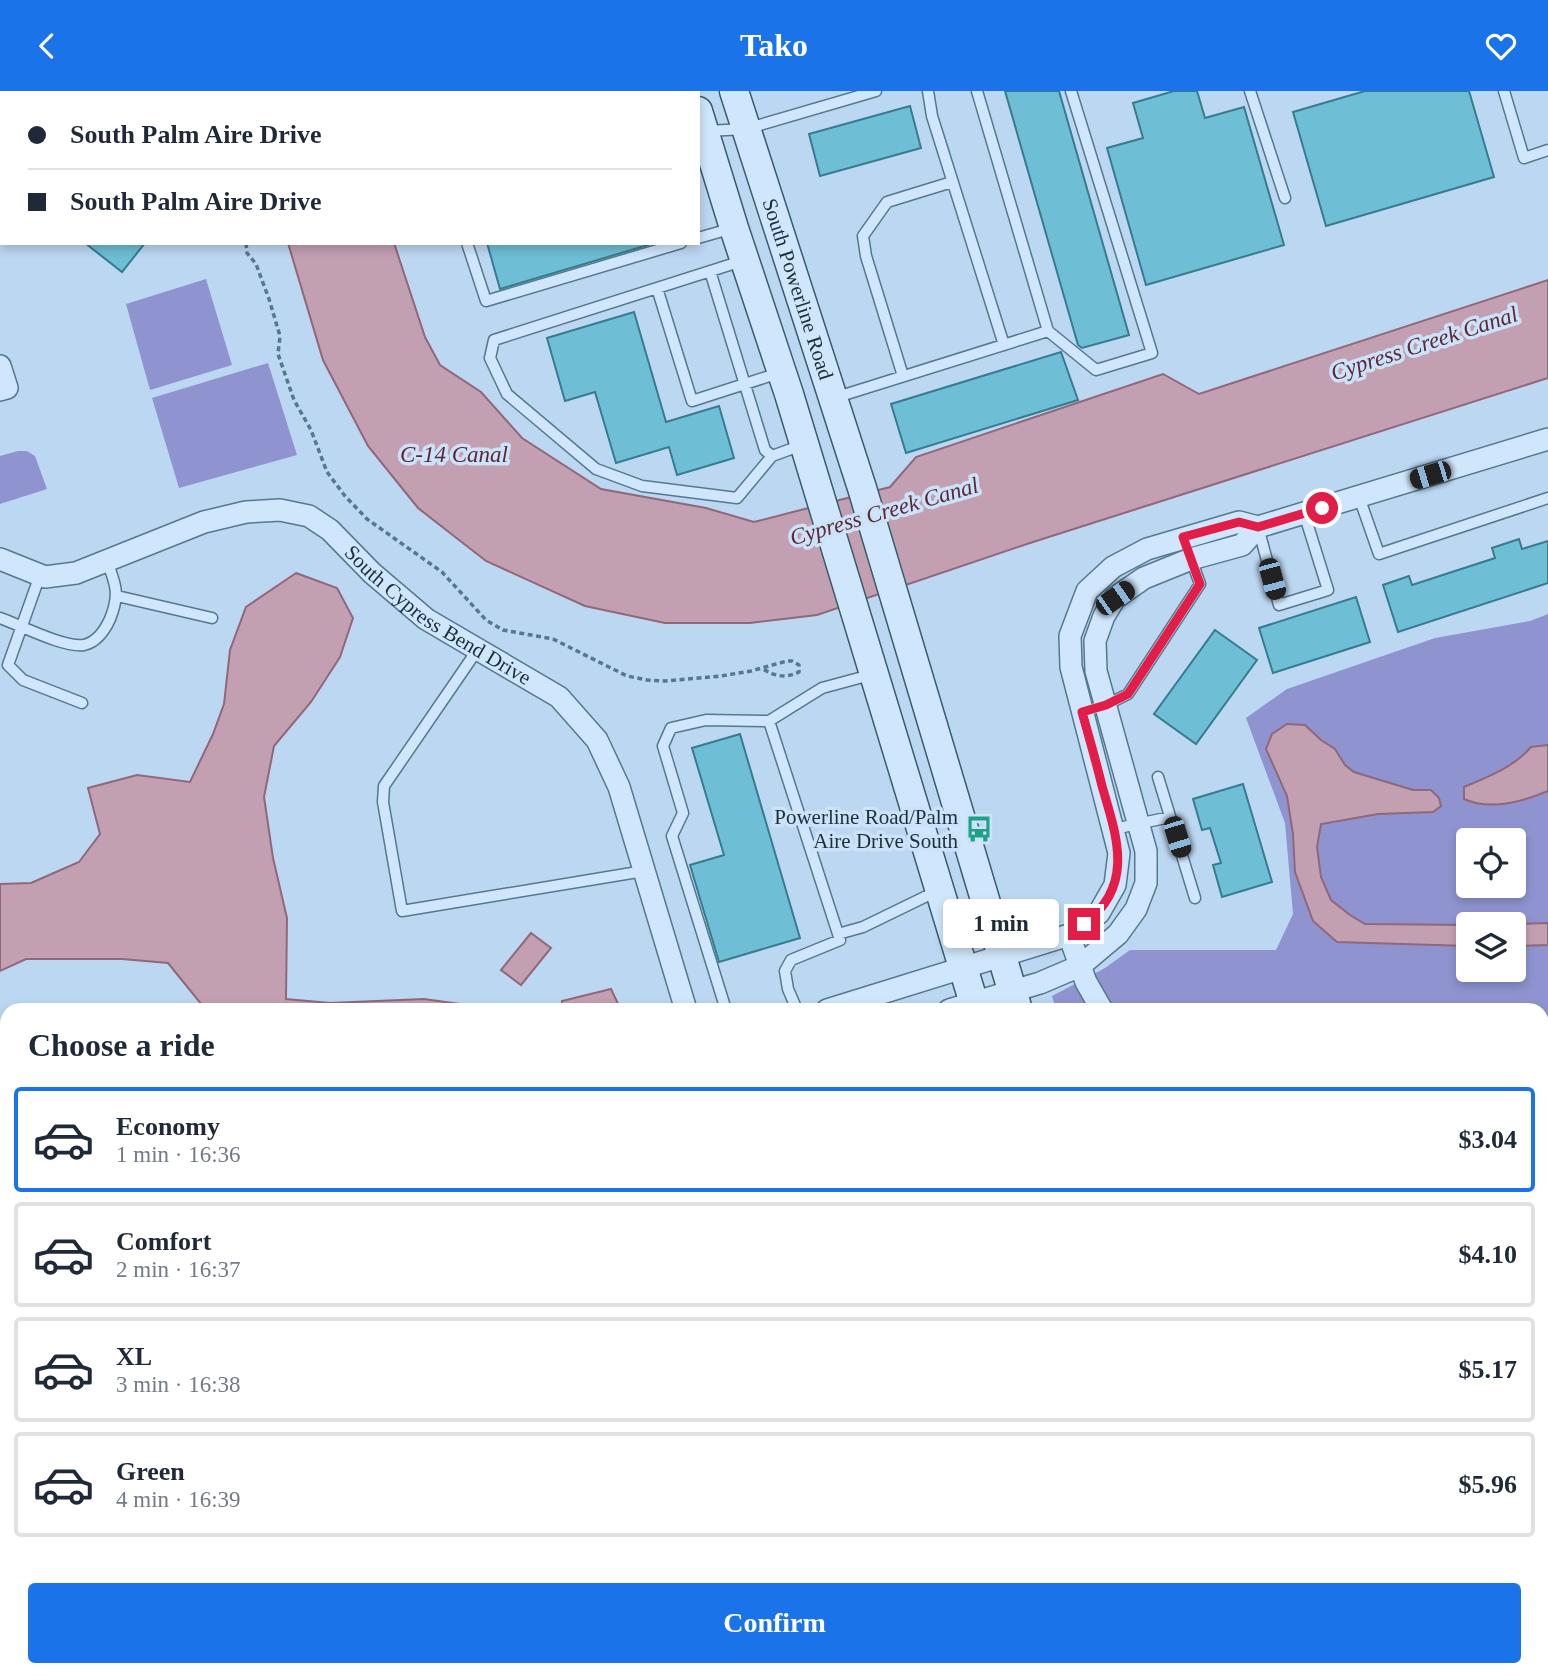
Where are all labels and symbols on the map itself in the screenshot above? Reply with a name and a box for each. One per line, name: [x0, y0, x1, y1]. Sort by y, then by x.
street label: South Powerline Road: [757, 195, 838, 383]
water label: Cypress Creek Canal: [1328, 301, 1521, 386]
water label: C-14 Canal: [400, 442, 508, 467]
car: [1407, 459, 1454, 491]
water label: Cypress Creek Canal: [787, 473, 981, 550]
route start: [1306, 492, 1338, 524]
street label: South Cypress Bend Drive: [340, 540, 535, 690]
car: [1257, 556, 1288, 602]
car: [1092, 577, 1139, 619]
place label: Powerline Road/Palm Aire Drive South: [774, 805, 958, 853]
bus stop icon: Powerline Road/Palm Aire Drive South: [964, 814, 994, 844]
car: [1161, 814, 1194, 860]
callout: 1 min: [944, 899, 1060, 949]
route end: [1068, 908, 1100, 940]

